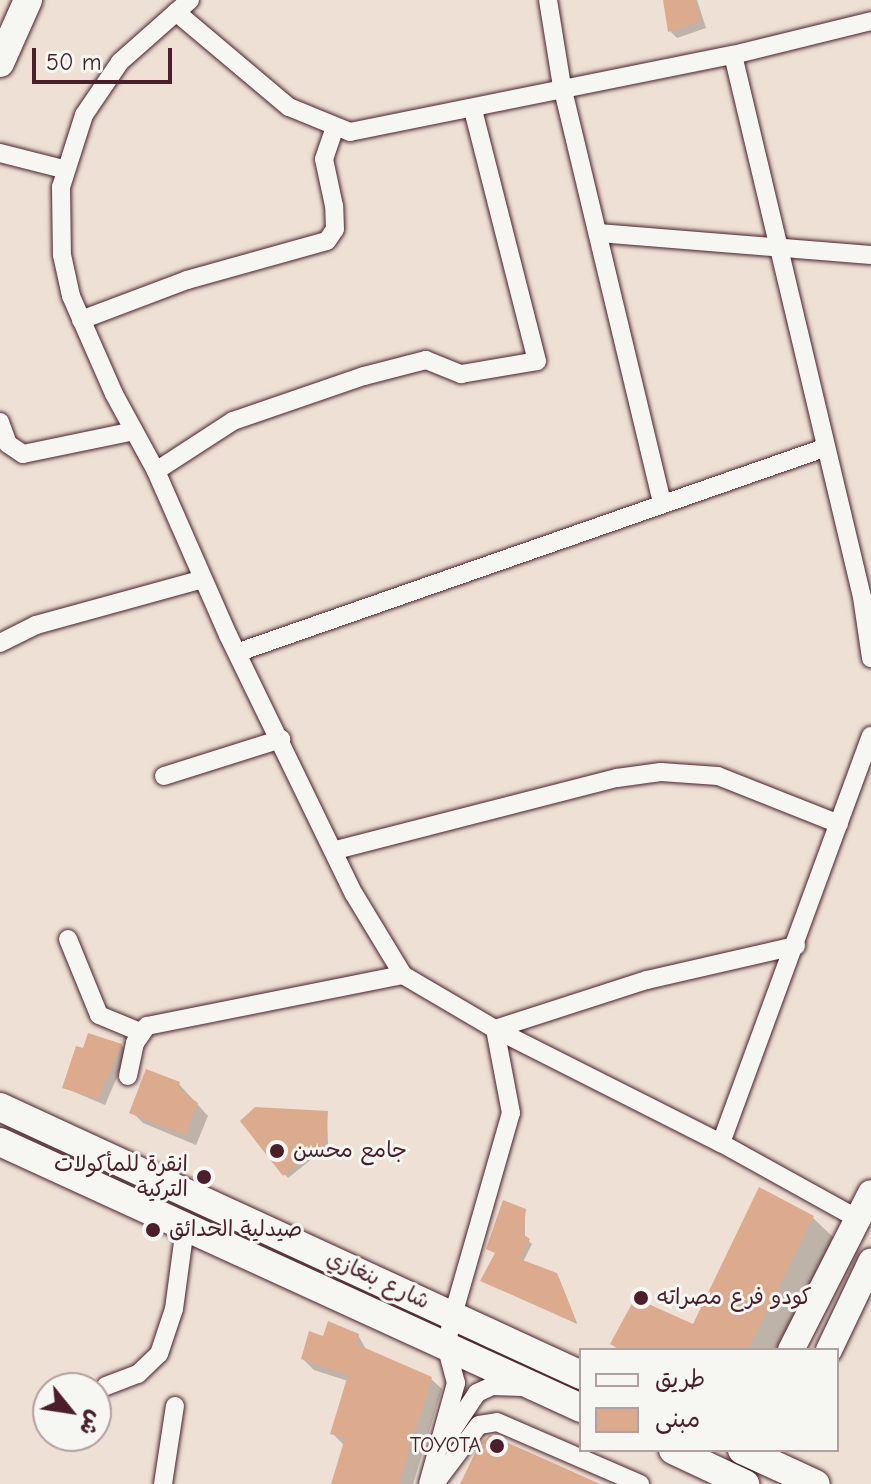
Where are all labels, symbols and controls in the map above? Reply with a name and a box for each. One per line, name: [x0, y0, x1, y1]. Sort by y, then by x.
scale bar: [36, 32, 176, 82]
text: 50 m: [46, 48, 102, 76]
place label: جامع محسن: [293, 1138, 407, 1164]
marker: جامع محسن: [268, 1142, 286, 1160]
place label: انقرة للمأكولات التركية: [54, 1151, 188, 1202]
marker: انقرة للمأكولات التركية: [195, 1168, 213, 1186]
place label: صيدلية الحدائق: [169, 1217, 302, 1243]
marker: صيدلية الحدائق: [144, 1221, 162, 1239]
street label: شارع بنغازي: [322, 1245, 434, 1315]
place label: كودو فرع مصراته: [657, 1285, 812, 1311]
marker: كودو فرع مصراته: [632, 1289, 650, 1307]
legend: [579, 1348, 839, 1452]
text: طريق: [655, 1365, 705, 1393]
north arrow: [32, 1372, 112, 1452]
text: مبنى: [655, 1405, 700, 1433]
text: ش: [74, 1406, 108, 1440]
place label: TOYOTA: [410, 1433, 481, 1459]
marker: TOYOTA: [488, 1437, 506, 1455]

